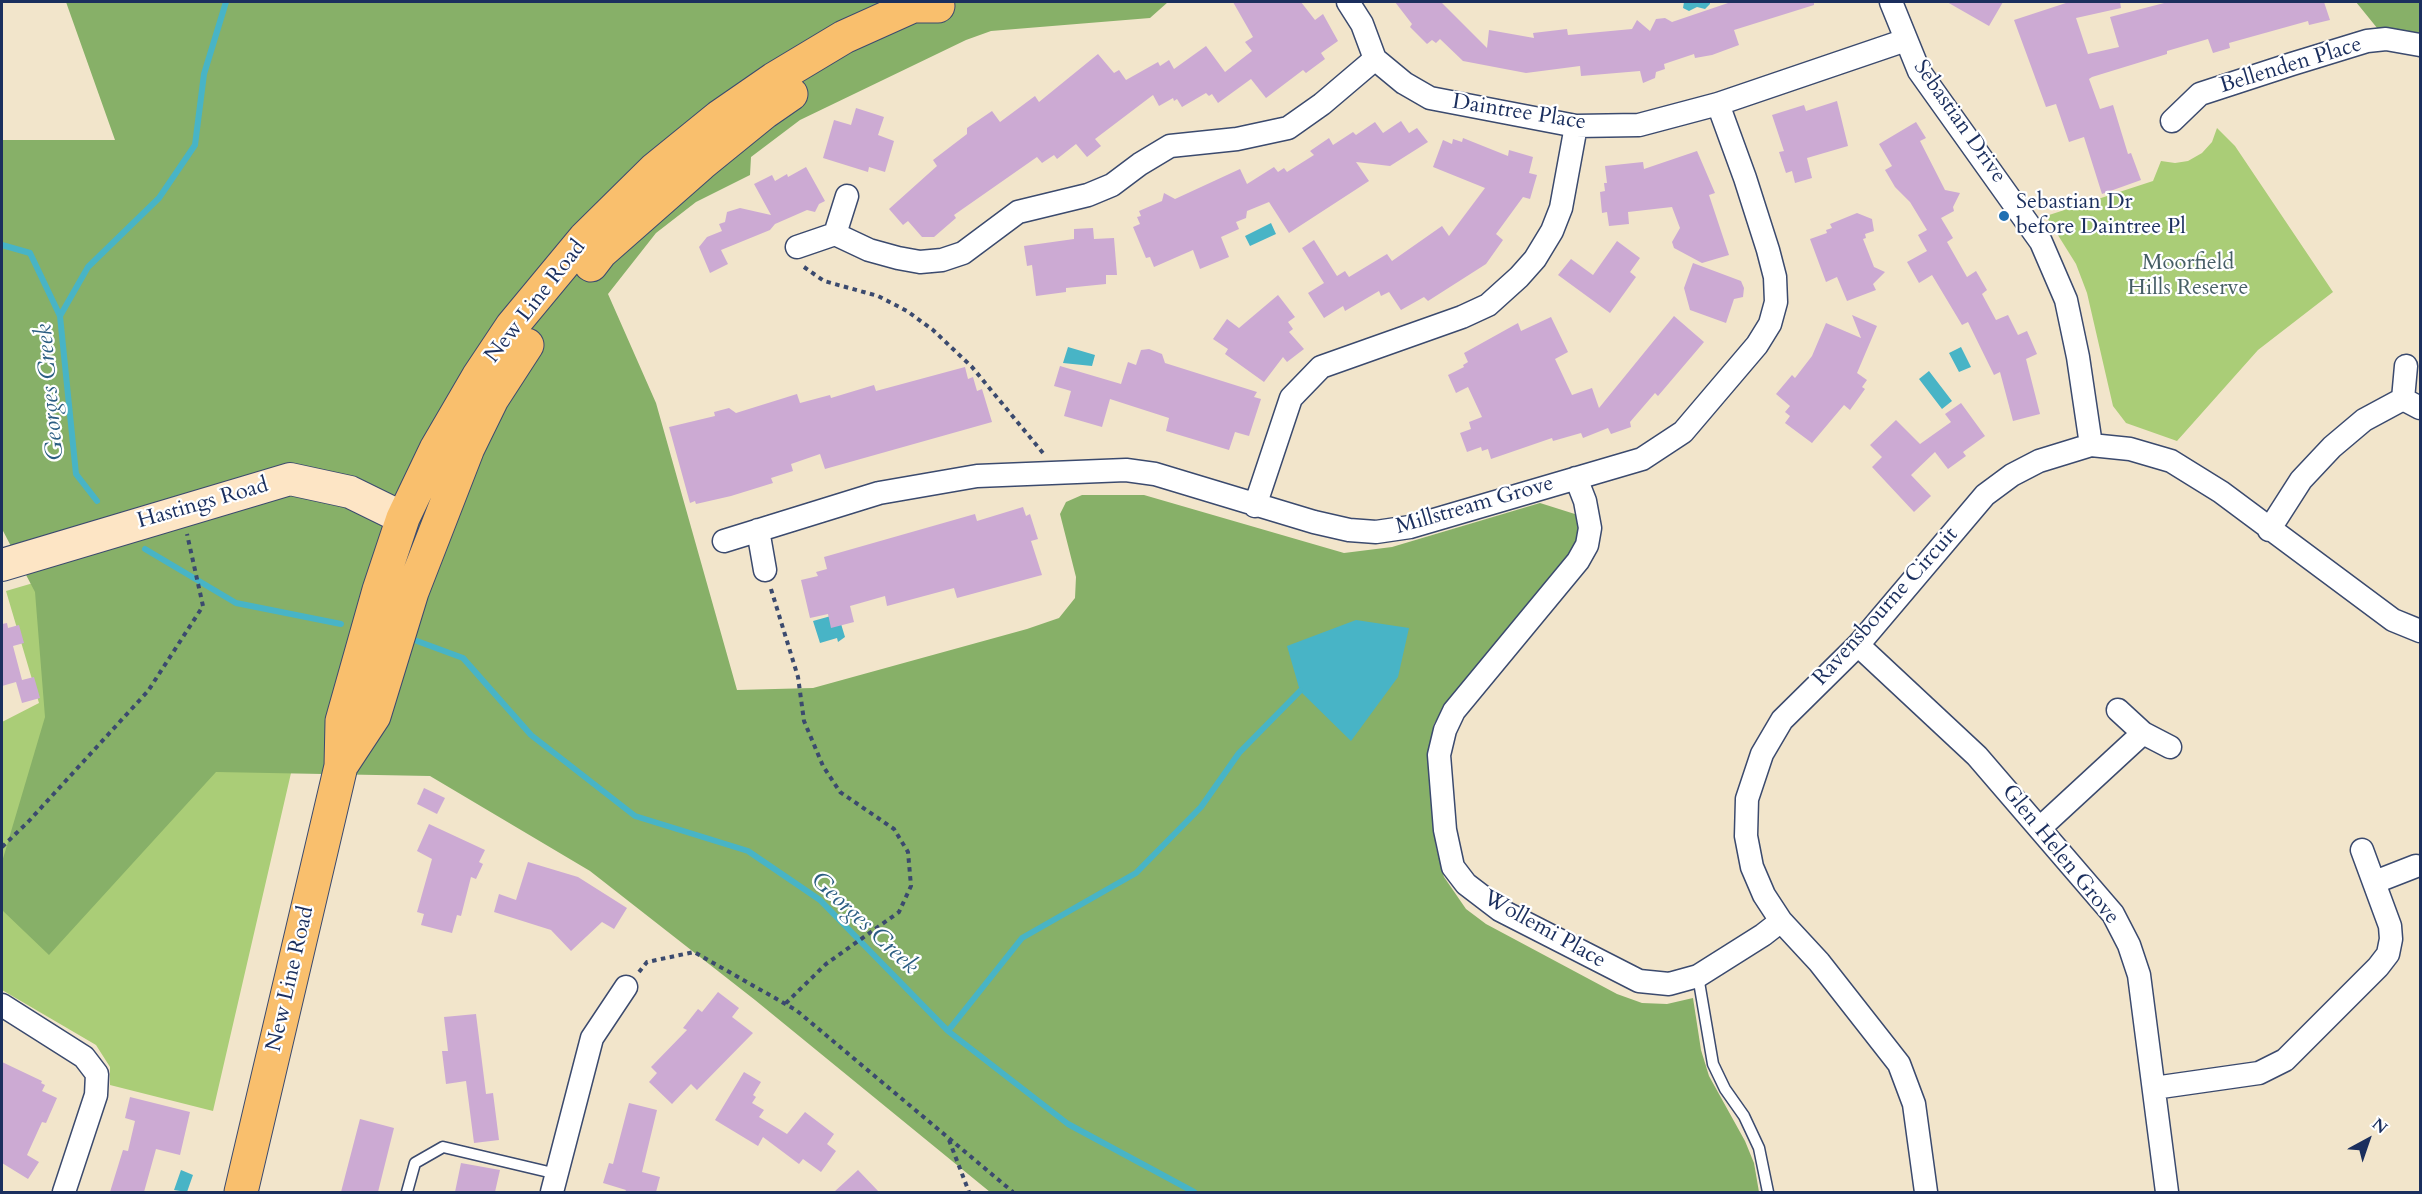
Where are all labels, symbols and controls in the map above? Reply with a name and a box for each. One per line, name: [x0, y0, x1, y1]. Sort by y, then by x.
street label: Bellenden Place: [2217, 32, 2365, 100]
street label: Sebastian Drive: [1907, 55, 2011, 189]
street label: Daintree Place: [1450, 89, 1588, 137]
place label: Sebastian Dr before Daintree Pl: [2016, 190, 2186, 242]
marker: Sebastian Dr before Daintree Pl: [1997, 209, 2011, 223]
street label: New Line Road: [480, 235, 592, 369]
park label: Moorfield Hills Reserve: [2128, 251, 2248, 302]
water label: Georges Creek: [31, 323, 71, 461]
street label: Millstream Grove: [1393, 471, 1557, 541]
street label: Hastings Road: [135, 473, 271, 535]
street label: Ravensbourne Circuit: [1808, 522, 1964, 692]
street label: Glen Helen Grove: [1996, 780, 2124, 930]
water label: Georges Creek: [804, 867, 924, 981]
street label: Wollemi Place: [1478, 885, 1610, 975]
street label: New Line Road: [261, 904, 321, 1054]
north arrow: [2338, 1110, 2398, 1170]
text: N: [2367, 1113, 2392, 1139]

